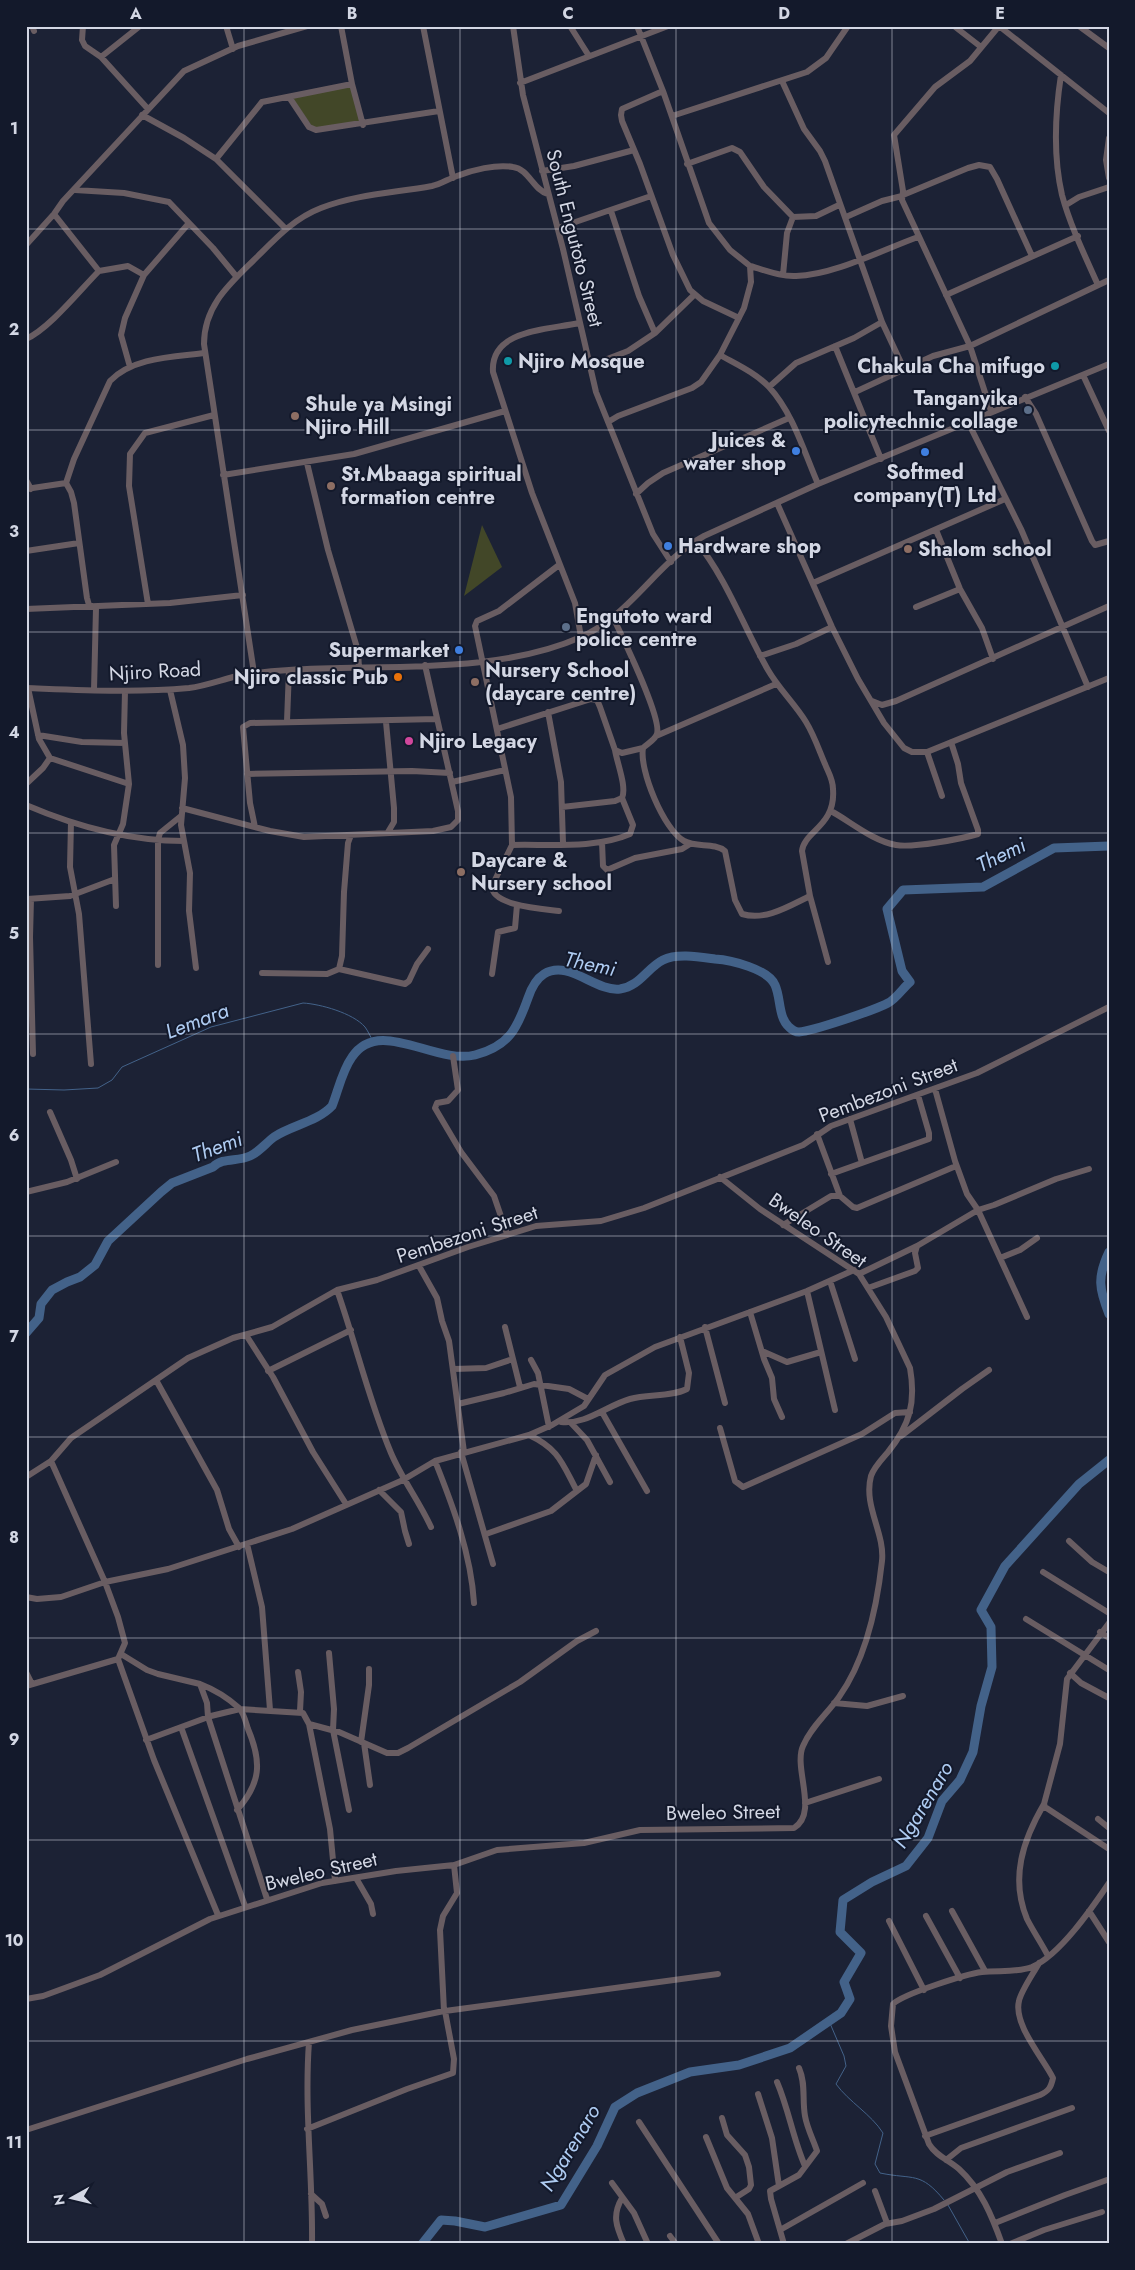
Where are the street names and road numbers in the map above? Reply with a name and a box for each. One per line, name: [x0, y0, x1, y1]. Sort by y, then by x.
street label: South Engutoto Street: [538, 146, 611, 330]
street label: Njiro Road: [108, 655, 202, 688]
street label: Pembezoni Street: [814, 1051, 962, 1130]
street label: Bweleo Street: [763, 1186, 873, 1275]
street label: Pembezoni Street: [393, 1198, 542, 1271]
street label: Bweleo Street: [666, 1797, 781, 1828]
street label: Bweleo Street: [262, 1844, 380, 1898]

